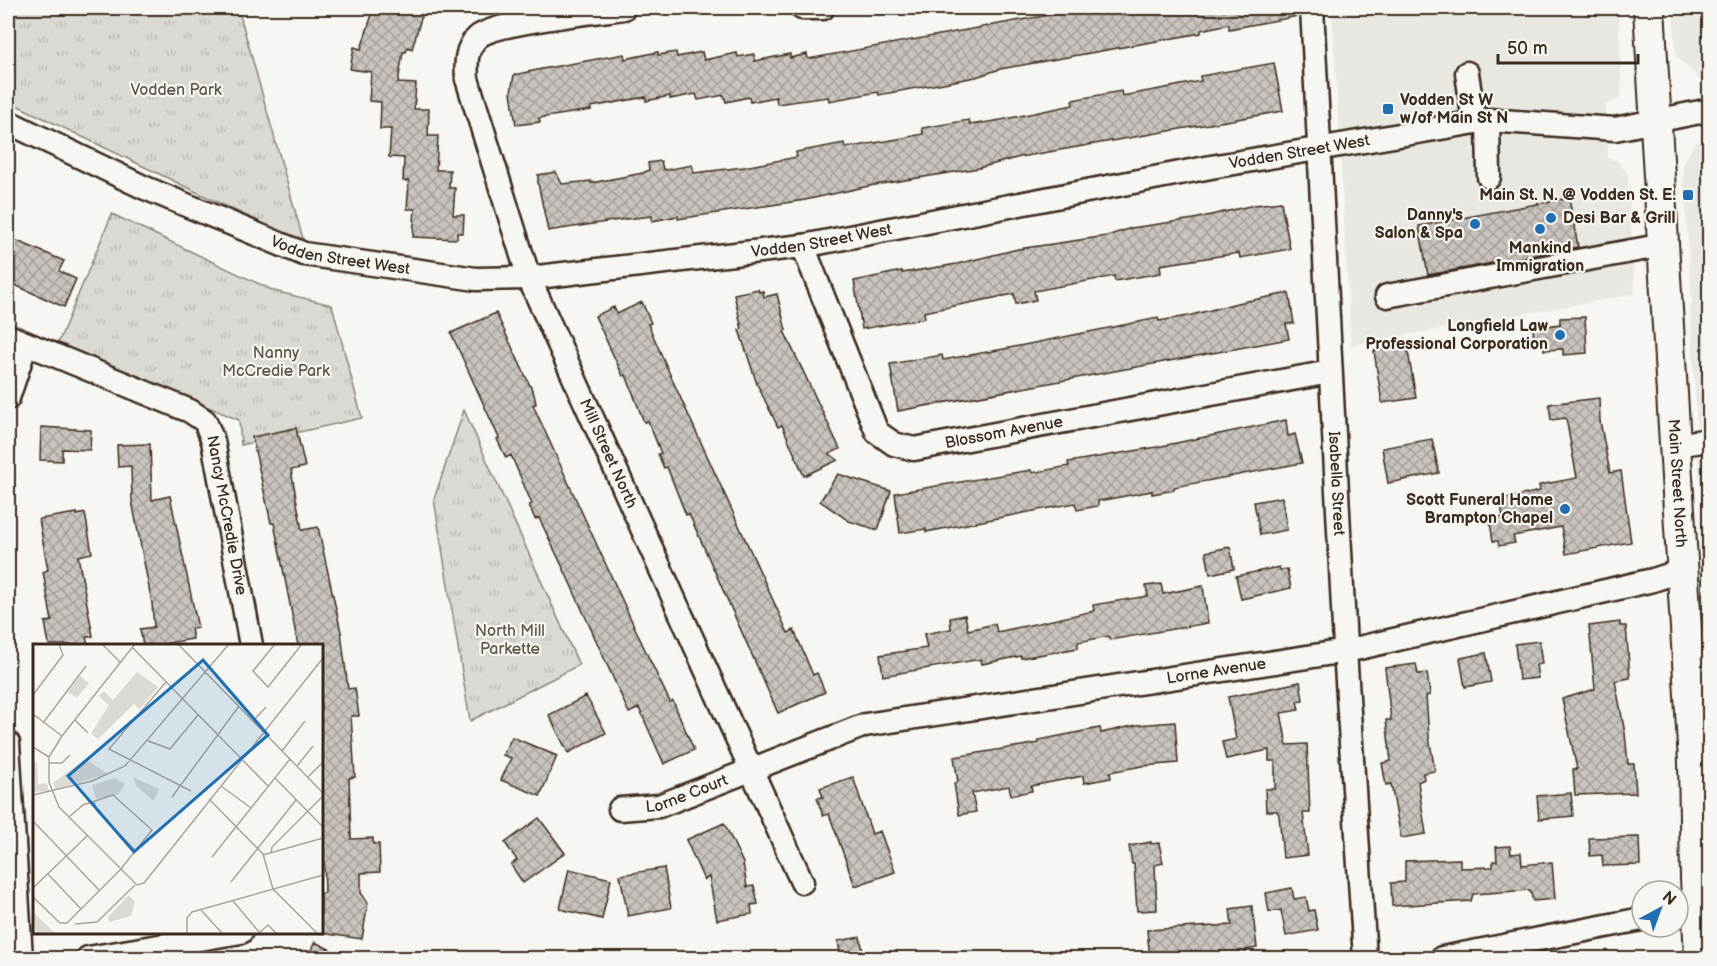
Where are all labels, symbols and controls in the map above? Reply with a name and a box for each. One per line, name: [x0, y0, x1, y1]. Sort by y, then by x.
scale bar: [1498, 27, 1638, 65]
text: 50 m: [1507, 38, 1548, 59]
park label: Vodden Park: [131, 81, 222, 100]
place label: Vodden St W w/of Main St N: [1400, 91, 1508, 128]
marker: Vodden St W w/of Main St N: [1381, 102, 1395, 116]
street label: Vodden Street West: [1228, 131, 1371, 173]
place label: Main St. N. @ Vodden St. E.: [1479, 186, 1676, 205]
marker: Main St. N. @ Vodden St. E.: [1681, 188, 1695, 202]
place label: Danny's Salon & Spa: [1375, 206, 1463, 243]
place label: Desi Bar & Grill: [1563, 209, 1676, 228]
marker: Desi Bar & Grill: [1544, 211, 1558, 225]
marker: Danny's Salon & Spa: [1468, 217, 1482, 231]
street label: Vodden Street West: [750, 219, 894, 261]
marker: Mankind Immigration: [1533, 222, 1547, 236]
street label: Vodden Street West: [268, 232, 411, 279]
place label: Mankind Immigration: [1496, 239, 1584, 276]
place label: Longfield Law Professional Corporation: [1365, 317, 1549, 354]
marker: Longfield Law Professional Corporation: [1553, 328, 1567, 342]
park label: Nanny McCredie Park: [222, 344, 330, 381]
street label: Mill Street North: [575, 396, 641, 511]
street label: Blossom Avenue: [943, 412, 1065, 453]
street label: Main Street North: [1664, 418, 1691, 548]
street label: Isabella Street: [1324, 431, 1349, 536]
street label: Nancy McCredie Drive: [203, 434, 251, 597]
place label: Scott Funeral Home Brampton Chapel: [1406, 491, 1553, 528]
marker: Scott Funeral Home Brampton Chapel: [1558, 502, 1572, 516]
park label: North Mill Parkette: [475, 622, 545, 659]
inset map: [33, 644, 322, 933]
street label: Lorne Avenue: [1165, 654, 1268, 688]
street label: Lorne Court: [645, 770, 731, 817]
north arrow: [1630, 879, 1690, 939]
text: N: [1658, 888, 1680, 910]

